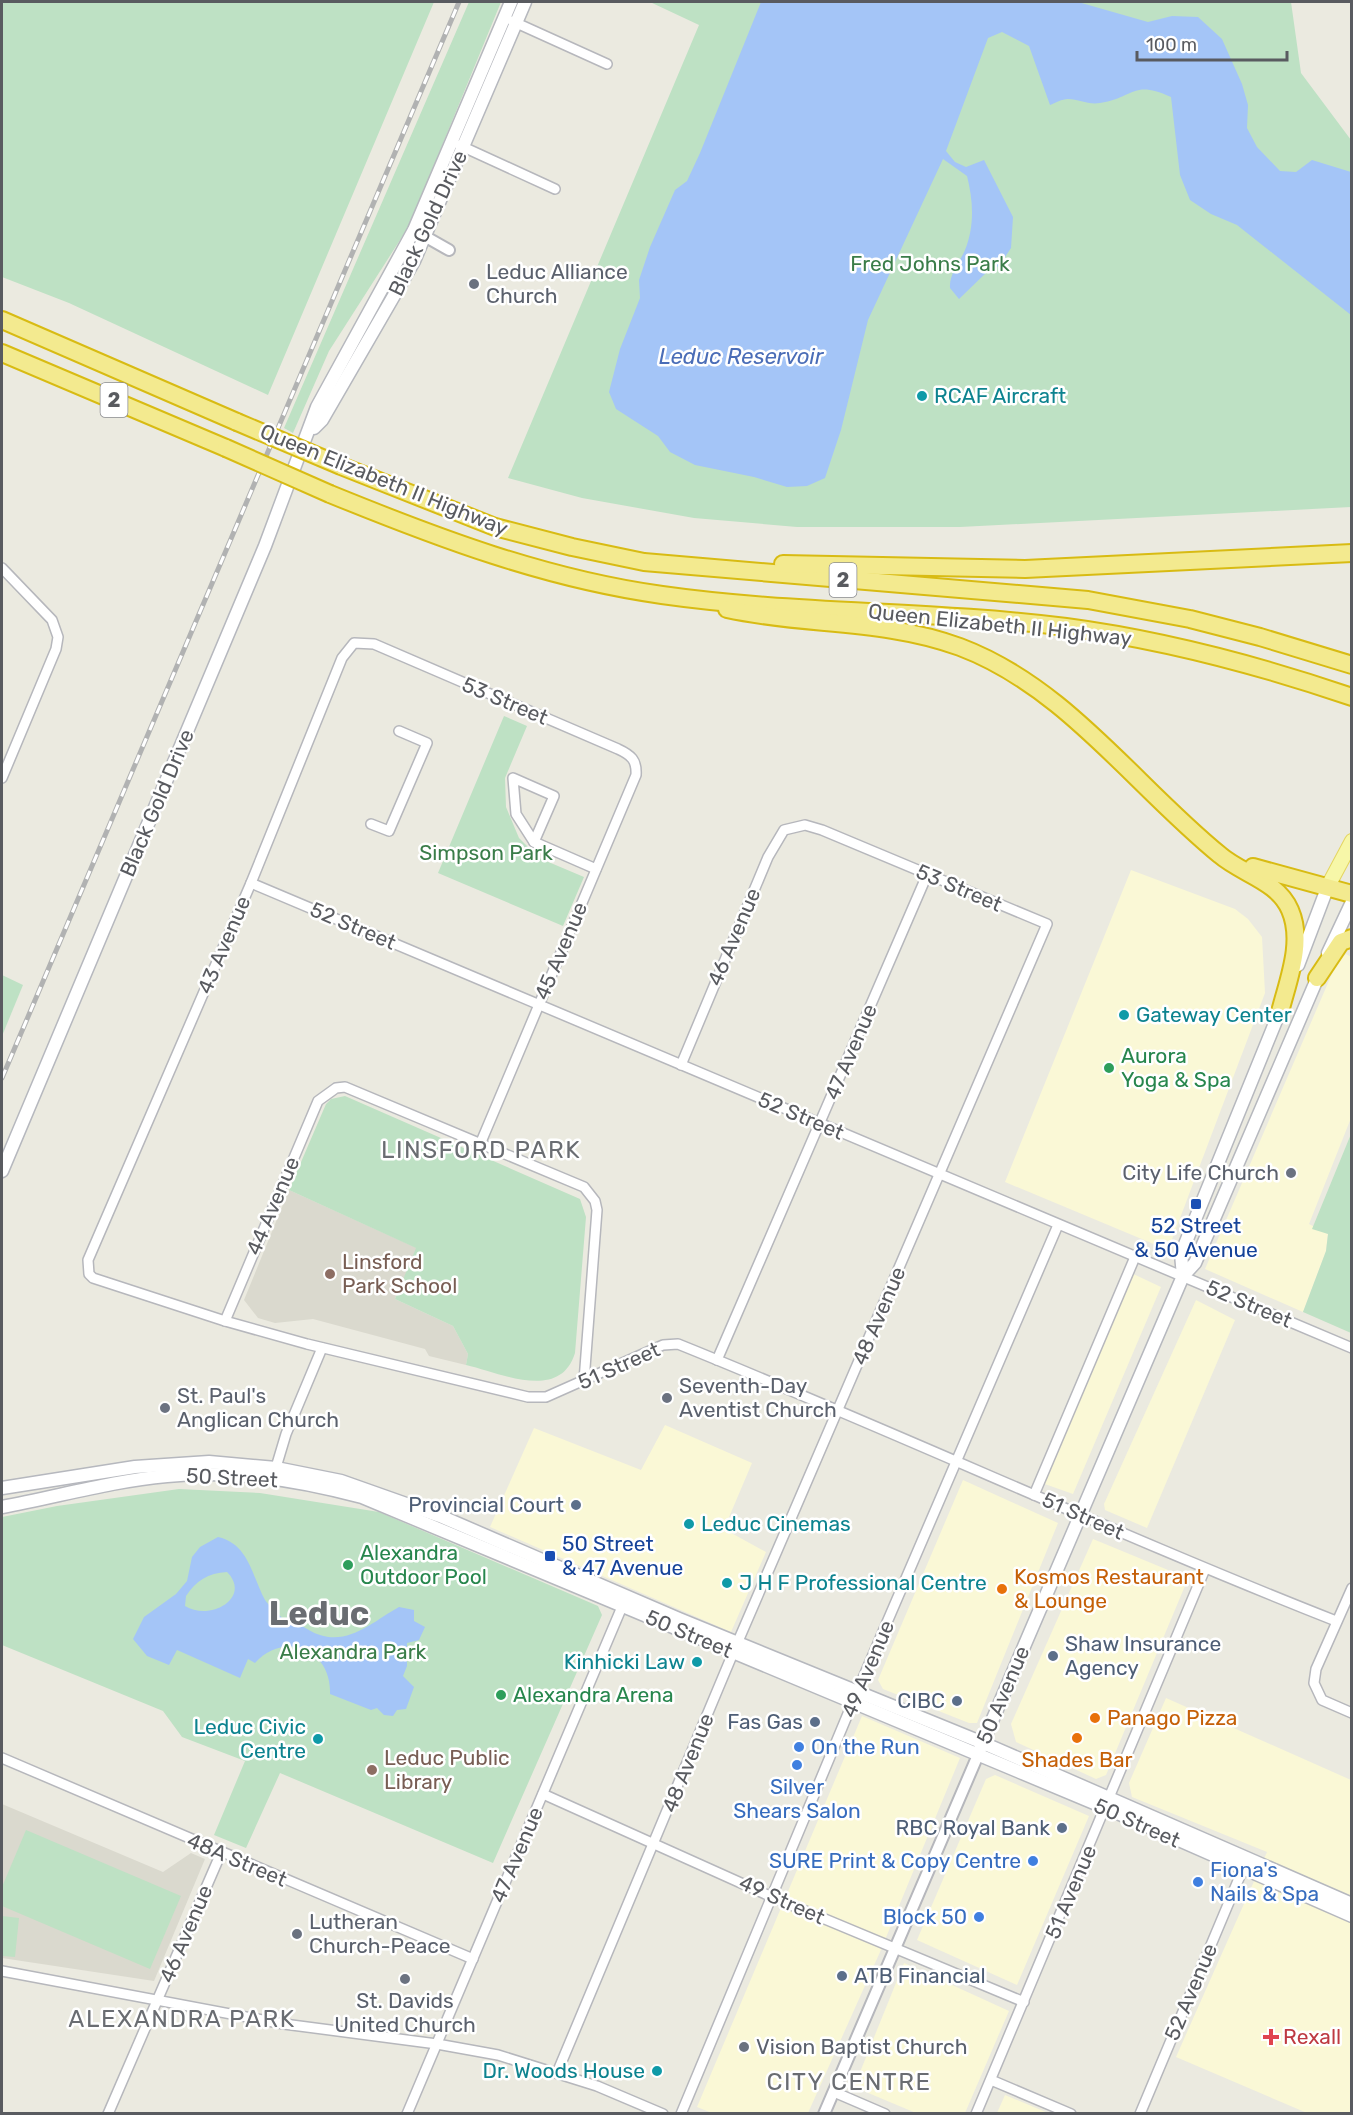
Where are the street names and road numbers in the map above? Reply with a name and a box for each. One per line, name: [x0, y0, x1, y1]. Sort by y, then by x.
street label: Black Gold Drive: [383, 146, 472, 300]
road number: 2: [100, 383, 128, 417]
street label: Queen Elizabeth II Highway: [257, 418, 512, 541]
road number: 2: [830, 563, 856, 597]
street label: Queen Elizabeth II Highway: [867, 598, 1134, 651]
street label: 53 Street: [458, 671, 552, 730]
street label: Black Gold Drive: [114, 725, 199, 880]
street label: 53 Street: [912, 858, 1006, 917]
street label: 46 Avenue: [702, 884, 765, 989]
street label: 43 Avenue: [192, 892, 255, 997]
street label: 52 Street: [307, 896, 400, 955]
street label: 45 Avenue: [529, 898, 592, 1003]
street label: 47 Avenue: [819, 1000, 882, 1103]
street label: 52 Street: [755, 1086, 848, 1145]
street label: 44 Avenue: [241, 1153, 304, 1259]
street label: 48 Avenue: [847, 1263, 910, 1369]
street label: 52 Street: [1203, 1274, 1296, 1333]
street label: 51 Street: [574, 1336, 664, 1395]
street label: 50 Street: [186, 1463, 278, 1492]
street label: 51 Street: [1038, 1486, 1128, 1545]
street label: 50 Street: [642, 1604, 736, 1663]
street label: 49 Avenue: [836, 1616, 899, 1721]
street label: 50 Avenue: [971, 1642, 1034, 1748]
street label: 48 Avenue: [656, 1710, 719, 1816]
street label: 50 Street: [1090, 1792, 1184, 1853]
street label: 47 Avenue: [485, 1803, 548, 1906]
street label: 48A Street: [184, 1827, 291, 1892]
street label: 51 Avenue: [1040, 1841, 1101, 1942]
street label: 49 Street: [735, 1870, 829, 1930]
street label: 46 Avenue: [154, 1881, 217, 1986]
street label: 52 Avenue: [1159, 1940, 1222, 2044]

